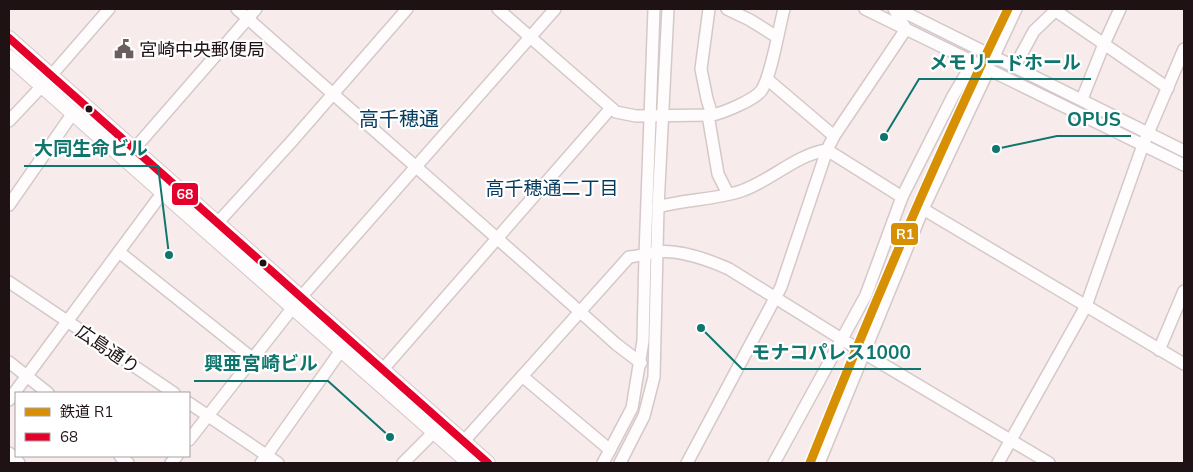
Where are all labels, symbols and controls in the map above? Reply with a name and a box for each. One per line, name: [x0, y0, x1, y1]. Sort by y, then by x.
public building icon: 宮崎中央郵便局: [113, 38, 135, 60]
place label: 宮崎中央郵便局: [139, 38, 265, 61]
callout: メモリードホール: [919, 45, 1091, 79]
text: メモリードホール: [929, 50, 1081, 74]
callout: OPUS: [1057, 102, 1131, 136]
unlabelled marker: [84, 104, 94, 114]
district label: 高千穂通: [359, 106, 439, 131]
text: OPUS: [1067, 107, 1121, 131]
callout: 大同生命ビル: [24, 132, 158, 166]
text: 大同生命ビル: [34, 136, 148, 160]
district label: 高千穂通二丁目: [485, 176, 619, 200]
line badge: 68: [171, 182, 199, 206]
text: 68: [177, 185, 193, 203]
line badge: R1: [890, 222, 919, 246]
text: R1: [896, 225, 914, 243]
unlabelled marker: [258, 258, 268, 268]
street label: 広島通り: [72, 319, 144, 379]
callout: モナコパレス1000: [742, 335, 921, 369]
text: モナコパレス1000: [751, 340, 911, 364]
callout: 興亜宮崎ビル: [194, 347, 328, 381]
text: 興亜宮崎ビル: [204, 351, 318, 375]
legend: [15, 392, 190, 457]
text: 鉄道 R1: [60, 402, 113, 421]
text: 68: [60, 427, 78, 446]

